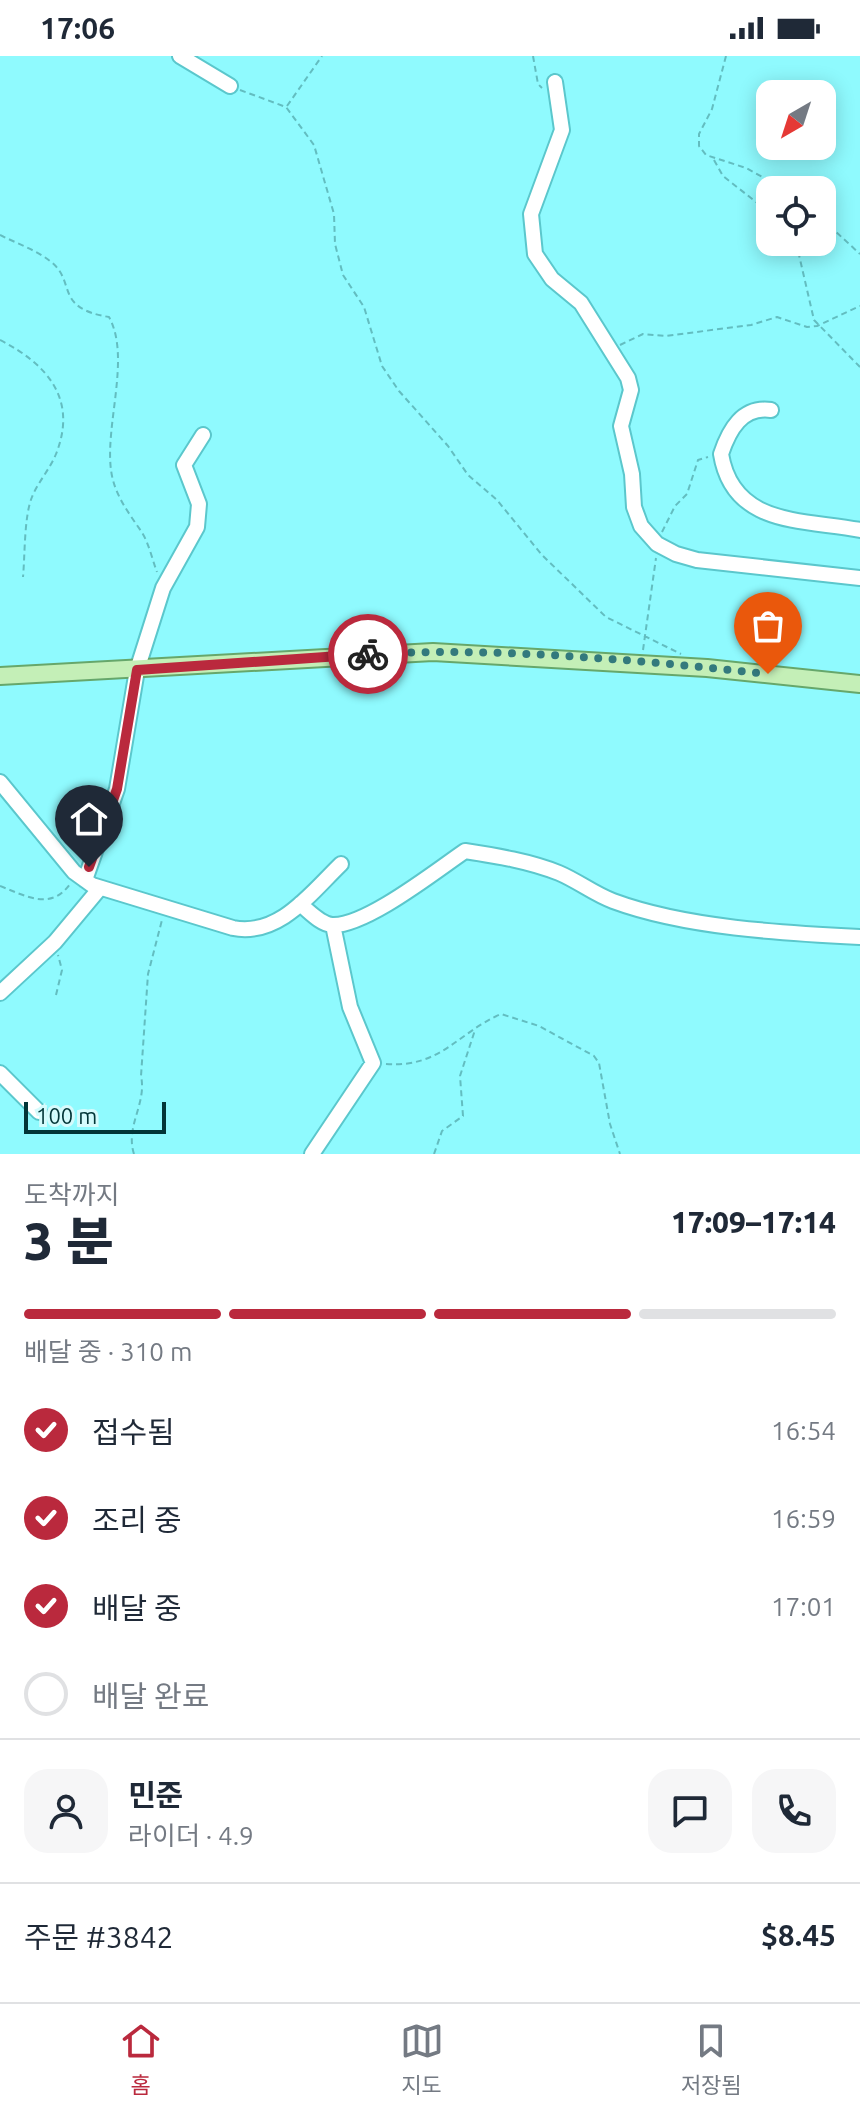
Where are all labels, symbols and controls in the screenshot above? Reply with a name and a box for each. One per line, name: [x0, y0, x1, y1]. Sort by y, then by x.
text: 17:06: [40, 11, 115, 45]
north arrow: [756, 80, 836, 160]
map controls: [756, 80, 836, 256]
button: locate: [756, 176, 836, 256]
pin: [734, 592, 802, 674]
icon: bag: [746, 604, 790, 648]
courier: [328, 614, 408, 694]
icon: bike: [346, 632, 390, 676]
pin: [55, 785, 123, 867]
icon: home: [67, 797, 111, 841]
scale bar: [24, 1098, 166, 1134]
text: 100 m: [36, 1103, 97, 1128]
text: 도착까지: [24, 1180, 120, 1209]
text: 17:09–17:14: [671, 1205, 836, 1239]
text: 3 분: [24, 1212, 114, 1270]
text: 배달 중 · 310 m: [24, 1337, 192, 1366]
icon: check: [24, 1408, 68, 1452]
text: 접수됨: [92, 1415, 175, 1449]
text: 16:54: [771, 1416, 836, 1445]
icon: check: [24, 1496, 68, 1540]
text: 조리 중: [92, 1503, 182, 1537]
text: 16:59: [771, 1504, 836, 1533]
icon: check: [24, 1584, 68, 1628]
text: 배달 중: [92, 1591, 182, 1625]
text: 17:01: [771, 1592, 836, 1621]
text: 배달 완료: [92, 1679, 209, 1713]
button: person: [24, 1769, 108, 1853]
button: chat: [648, 1769, 732, 1853]
button: phone: [752, 1769, 836, 1853]
text: 민준: [128, 1778, 183, 1812]
text: 라이더 · 4.9: [128, 1821, 254, 1850]
text: $8.45: [761, 1918, 836, 1952]
text: 주문 #3842: [24, 1920, 174, 1954]
tab: 홈: [119, 2019, 163, 2099]
tab: 지도: [400, 2019, 444, 2099]
tab: 저장됨: [681, 2019, 741, 2099]

